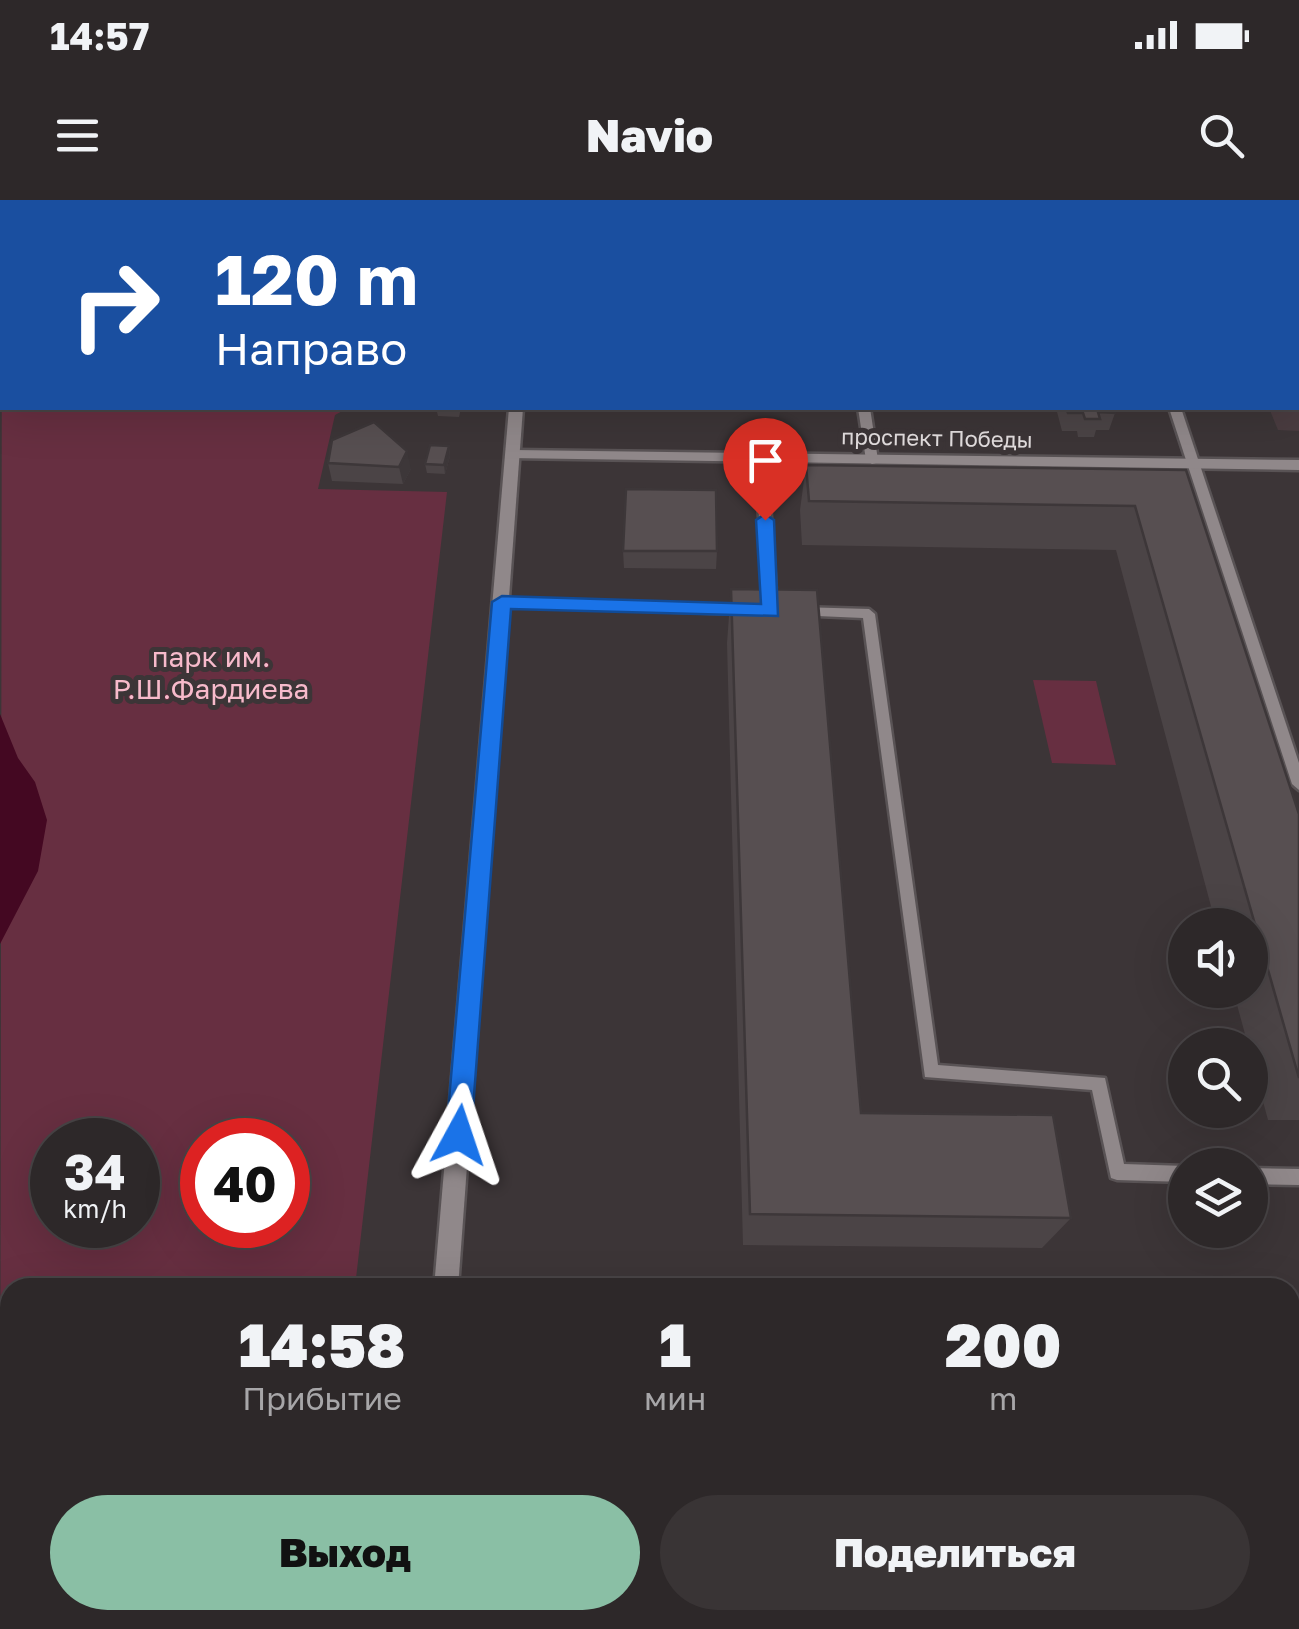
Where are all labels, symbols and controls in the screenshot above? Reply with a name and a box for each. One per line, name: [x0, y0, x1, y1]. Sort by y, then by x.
text: 14:57: [50, 13, 149, 58]
icon: menu: [50, 108, 105, 163]
text: Navio: [586, 108, 713, 162]
icon: search: [1194, 108, 1249, 163]
text: 120 m: [215, 236, 418, 320]
icon: right: [50, 240, 180, 370]
text: Направо: [215, 321, 407, 375]
pin: [723, 418, 808, 521]
street label: проспект Победы: [841, 422, 1033, 453]
icon: arrive: [738, 433, 793, 488]
park label: парк им. Р.Ш.Фардиева: [113, 640, 309, 705]
map controls: [1168, 908, 1268, 1248]
button: sound: [1168, 908, 1268, 1008]
button: search: [1168, 1028, 1268, 1128]
position arrow: [407, 1083, 511, 1187]
speed limit sign: 40: [180, 1118, 310, 1248]
text: 34: [64, 1141, 126, 1201]
button: layers: [1168, 1148, 1268, 1248]
text: km/h: [63, 1193, 127, 1224]
text: 14:58: [239, 1308, 405, 1380]
text: 1: [659, 1308, 691, 1380]
text: 200: [945, 1308, 1061, 1380]
text: Прибытие: [242, 1379, 402, 1417]
text: мин: [644, 1379, 706, 1417]
text: m: [989, 1379, 1017, 1417]
button: Выход: [50, 1495, 640, 1610]
button: Поделиться: [660, 1495, 1250, 1610]

